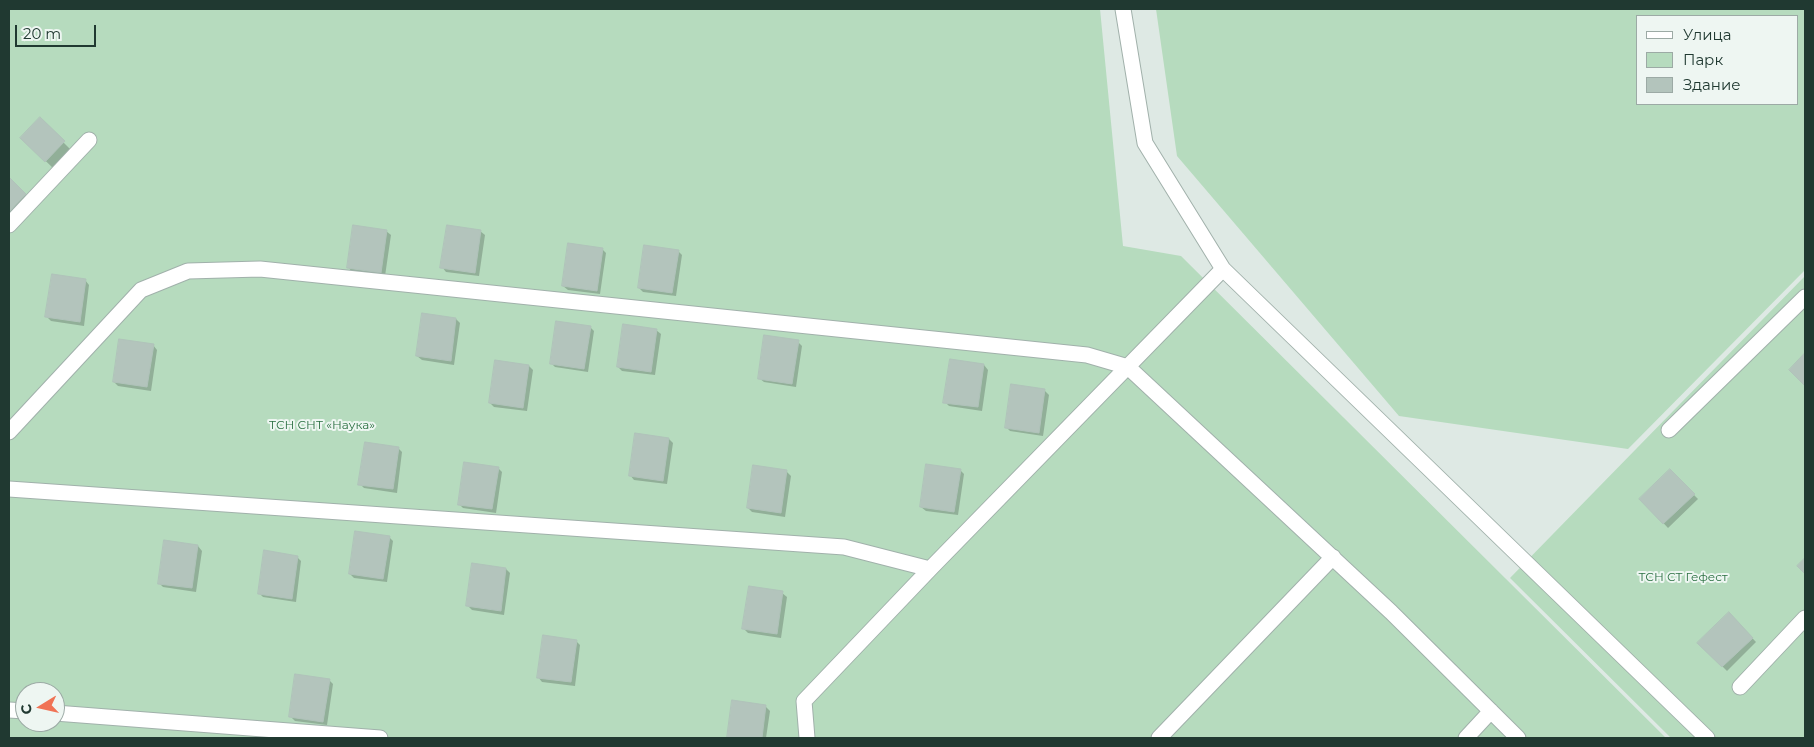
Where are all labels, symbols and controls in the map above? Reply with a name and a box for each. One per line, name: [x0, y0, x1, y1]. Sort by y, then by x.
scale bar: [18, 15, 99, 47]
legend: [1636, 15, 1799, 105]
text: 20 m: [23, 24, 61, 43]
text: Улица: [1683, 25, 1731, 44]
text: Парк: [1683, 50, 1723, 69]
text: Здание: [1683, 75, 1741, 94]
park label: ТСН СНТ «Наука»: [269, 418, 375, 432]
park label: ТСН СТ Гефест: [1638, 570, 1728, 584]
north arrow: [15, 682, 65, 732]
text: С: [16, 703, 36, 716]

